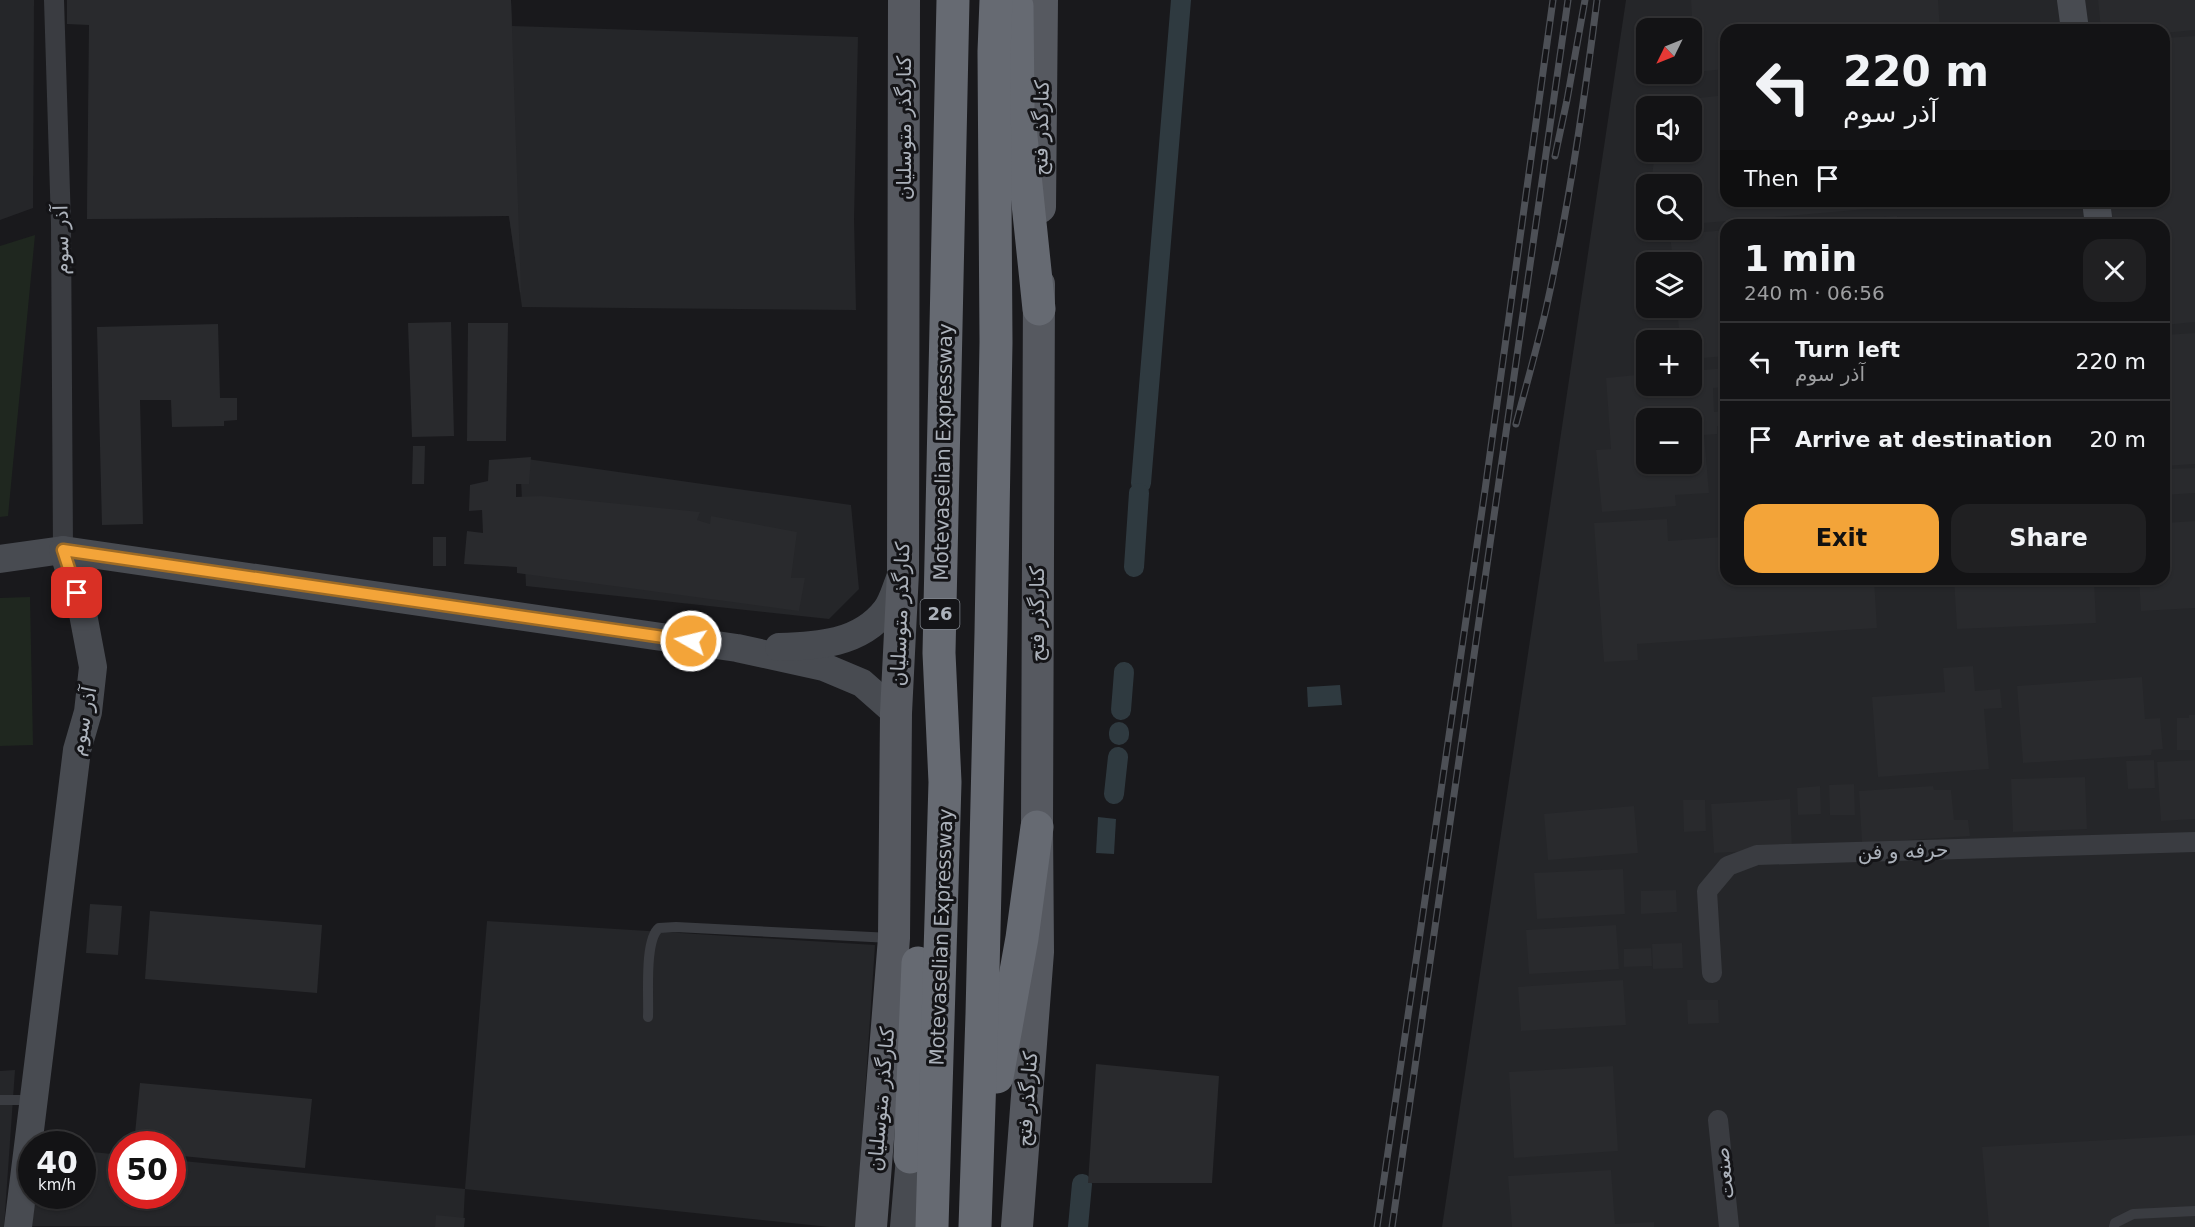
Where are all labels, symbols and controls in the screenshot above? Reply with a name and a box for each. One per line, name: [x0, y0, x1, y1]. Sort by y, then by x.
north arrow: [1636, 18, 1702, 84]
map controls: [1636, 18, 1702, 474]
text: 220 m: [1843, 47, 1989, 96]
icon: left: [1744, 48, 1822, 126]
street label: کنارگذر متوسلیان: [892, 55, 916, 200]
street label: کنارگذر فتح: [1028, 79, 1054, 176]
button: sound: [1636, 96, 1702, 162]
text: آذر سوم: [1843, 97, 1937, 128]
icon: arrive: [1811, 162, 1844, 195]
text: Then: [1744, 166, 1799, 191]
button: search: [1636, 174, 1702, 240]
street label: آذر سوم: [47, 203, 74, 275]
text: 1 min: [1744, 238, 1857, 279]
button: close: [2083, 239, 2146, 302]
button: layers: [1636, 252, 1702, 318]
text: 240 m · 06:56: [1744, 281, 1885, 305]
street label: Motevaselian Expressway: [929, 323, 957, 581]
button: +: [1636, 330, 1702, 396]
text: Turn left: [1795, 337, 1900, 362]
icon: left: [1744, 345, 1777, 378]
text: 220 m: [2076, 349, 2146, 374]
text: آذر سوم: [1795, 362, 1865, 386]
button: −: [1636, 408, 1702, 474]
icon: arrive: [1744, 423, 1777, 456]
text: Arrive at destination: [1795, 427, 2052, 452]
text: 20 m: [2090, 427, 2146, 452]
button: Exit: [1744, 504, 1939, 573]
button: Share: [1951, 504, 2146, 573]
street label: کنارگذر متوسلیان: [885, 541, 915, 687]
street label: کنارگذر فتح: [1025, 566, 1049, 662]
pin: [51, 567, 102, 618]
icon: arrive: [60, 576, 93, 609]
road number: 26: [920, 599, 960, 629]
position arrow: [659, 609, 723, 673]
street label: آذر سوم: [64, 683, 102, 758]
street label: Motevaselian Expressway: [925, 808, 957, 1066]
street label: حرفه و فن: [1857, 837, 1949, 865]
street label: کنارگذر متوسلیان: [863, 1025, 899, 1172]
street label: کنارگذر فتح: [1012, 1050, 1042, 1148]
speed limit sign: 50: [108, 1131, 186, 1209]
text: 40: [36, 1145, 78, 1180]
street label: صنعت: [1709, 1146, 1739, 1200]
text: km/h: [38, 1176, 76, 1194]

